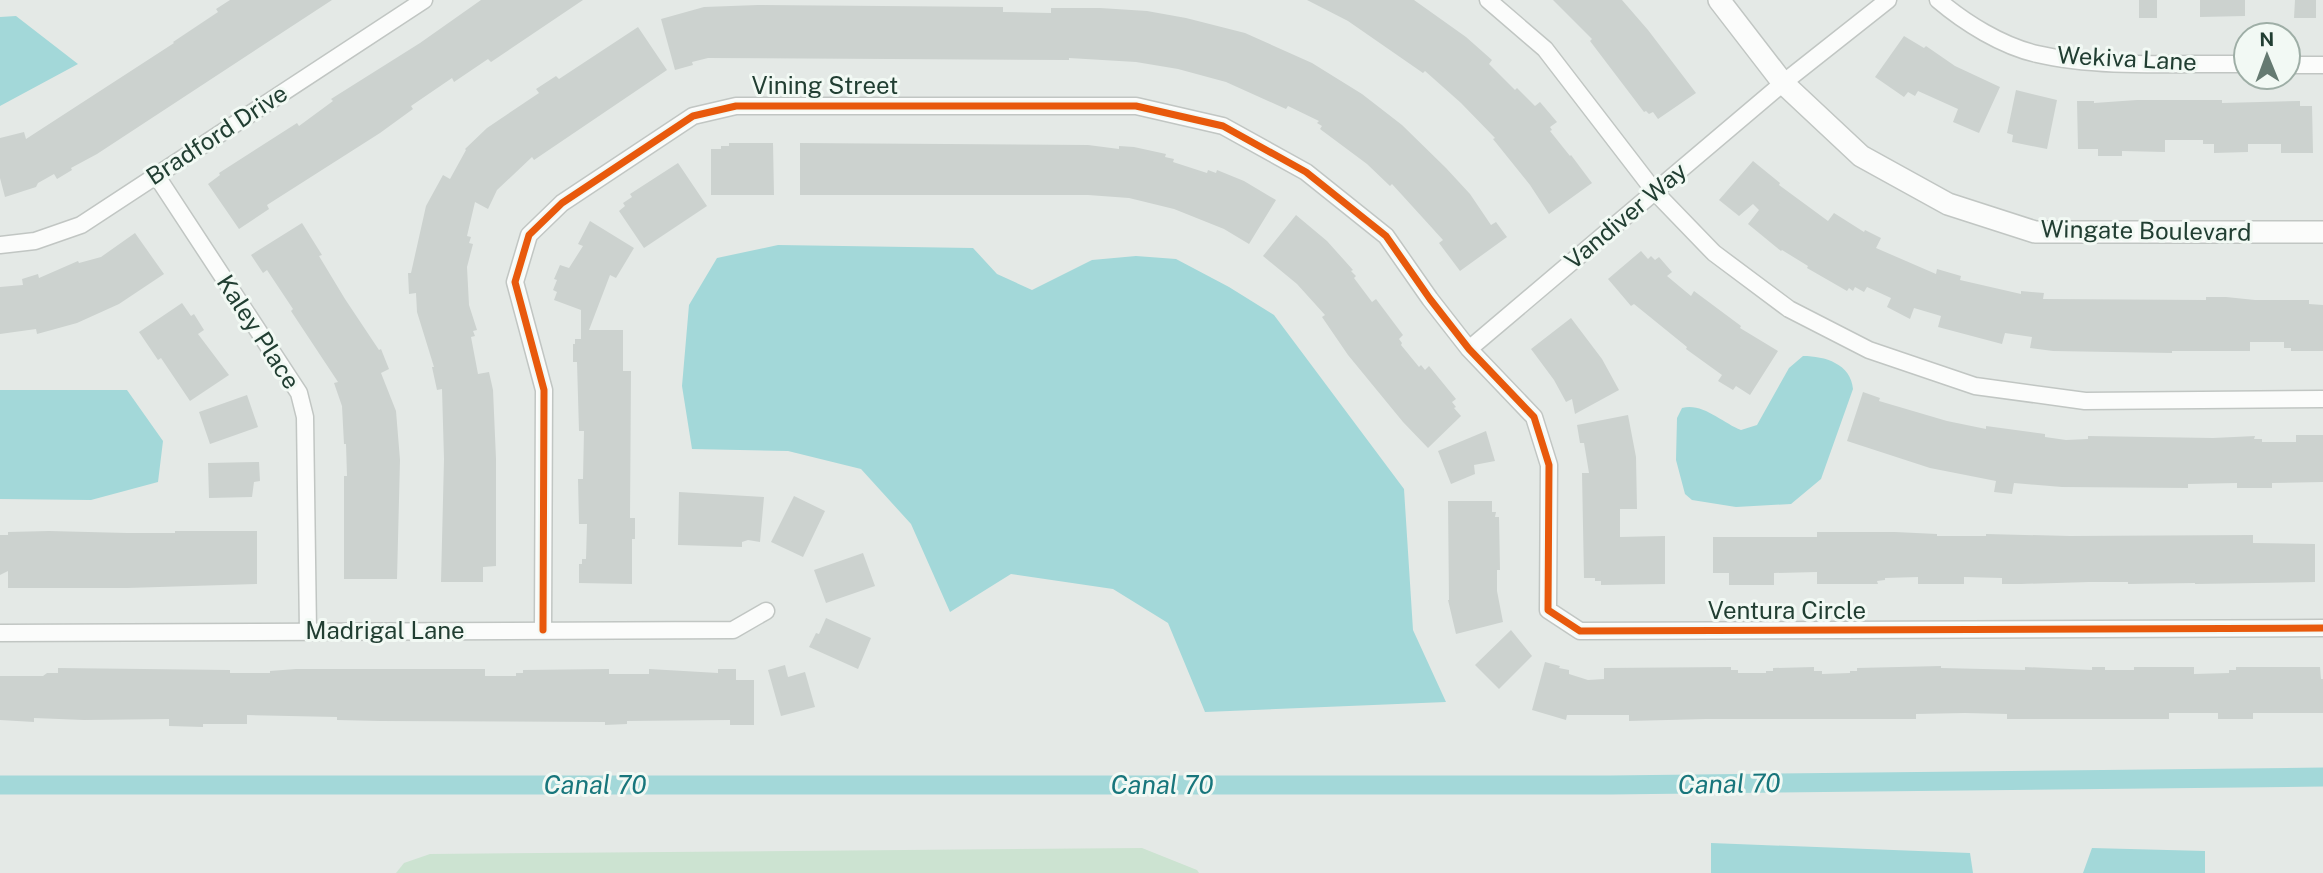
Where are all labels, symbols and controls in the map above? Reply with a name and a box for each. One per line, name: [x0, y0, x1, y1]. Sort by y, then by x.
north arrow: [2232, 21, 2302, 91]
text: N: [2259, 28, 2274, 50]
street label: Wekiva Lane: [2056, 40, 2198, 76]
street label: Vining Street: [752, 71, 898, 99]
street label: Bradford Drive: [141, 78, 292, 190]
street label: Vandiver Way: [1559, 156, 1692, 274]
street label: Wingate Boulevard: [2040, 214, 2252, 246]
street label: Kaley Place: [212, 269, 306, 394]
street label: Ventura Circle: [1708, 596, 1866, 624]
street label: Madrigal Lane: [305, 616, 465, 644]
water label: Canal 70: [1677, 767, 1781, 800]
water label: Canal 70: [543, 769, 647, 800]
water label: Canal 70: [1110, 769, 1214, 800]

